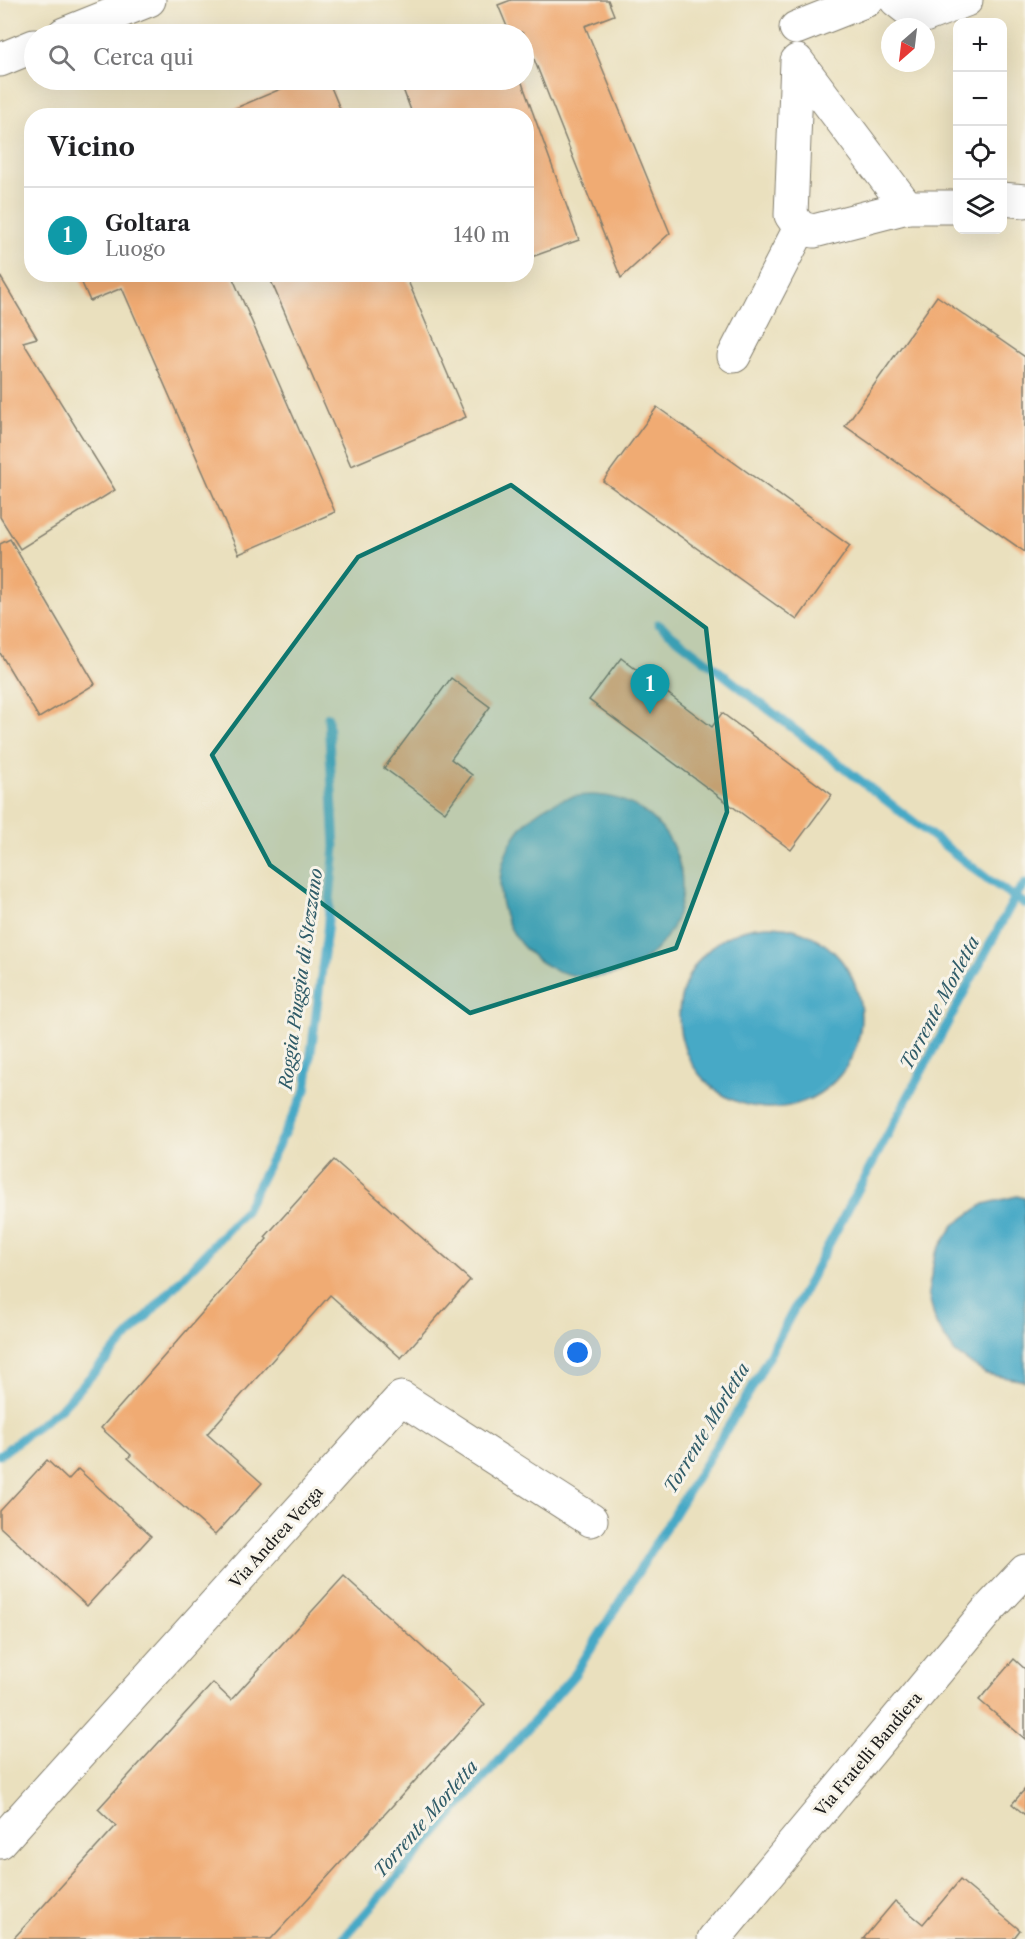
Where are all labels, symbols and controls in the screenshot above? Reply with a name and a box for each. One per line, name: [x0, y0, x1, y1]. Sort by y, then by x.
north arrow: [881, 18, 935, 72]
map controls: [953, 18, 1007, 234]
button: +: [953, 18, 1007, 72]
search box: [24, 24, 534, 90]
icon: search: [45, 41, 78, 74]
text: Cerca qui: [93, 44, 194, 71]
button: −: [953, 72, 1007, 126]
button: locate: [953, 126, 1007, 180]
text: Vicino: [48, 131, 135, 163]
button: layers: [953, 180, 1007, 234]
text: Goltara: [105, 210, 190, 237]
text: 1: [63, 223, 72, 247]
text: 140 m: [453, 223, 510, 247]
text: Luogo: [105, 237, 165, 261]
pin: 1: [630, 664, 670, 714]
water label: Roggia Piuggia di Stezzano: [274, 867, 327, 1093]
water label: Torrente Morletta: [896, 932, 985, 1073]
your location: [563, 1338, 592, 1367]
water label: Torrente Morletta: [660, 1359, 755, 1497]
street label: Via Andrea Verga: [224, 1482, 327, 1593]
street label: Via Fratelli Bandiera: [810, 1687, 926, 1821]
water label: Torrente Morletta: [369, 1756, 483, 1882]

